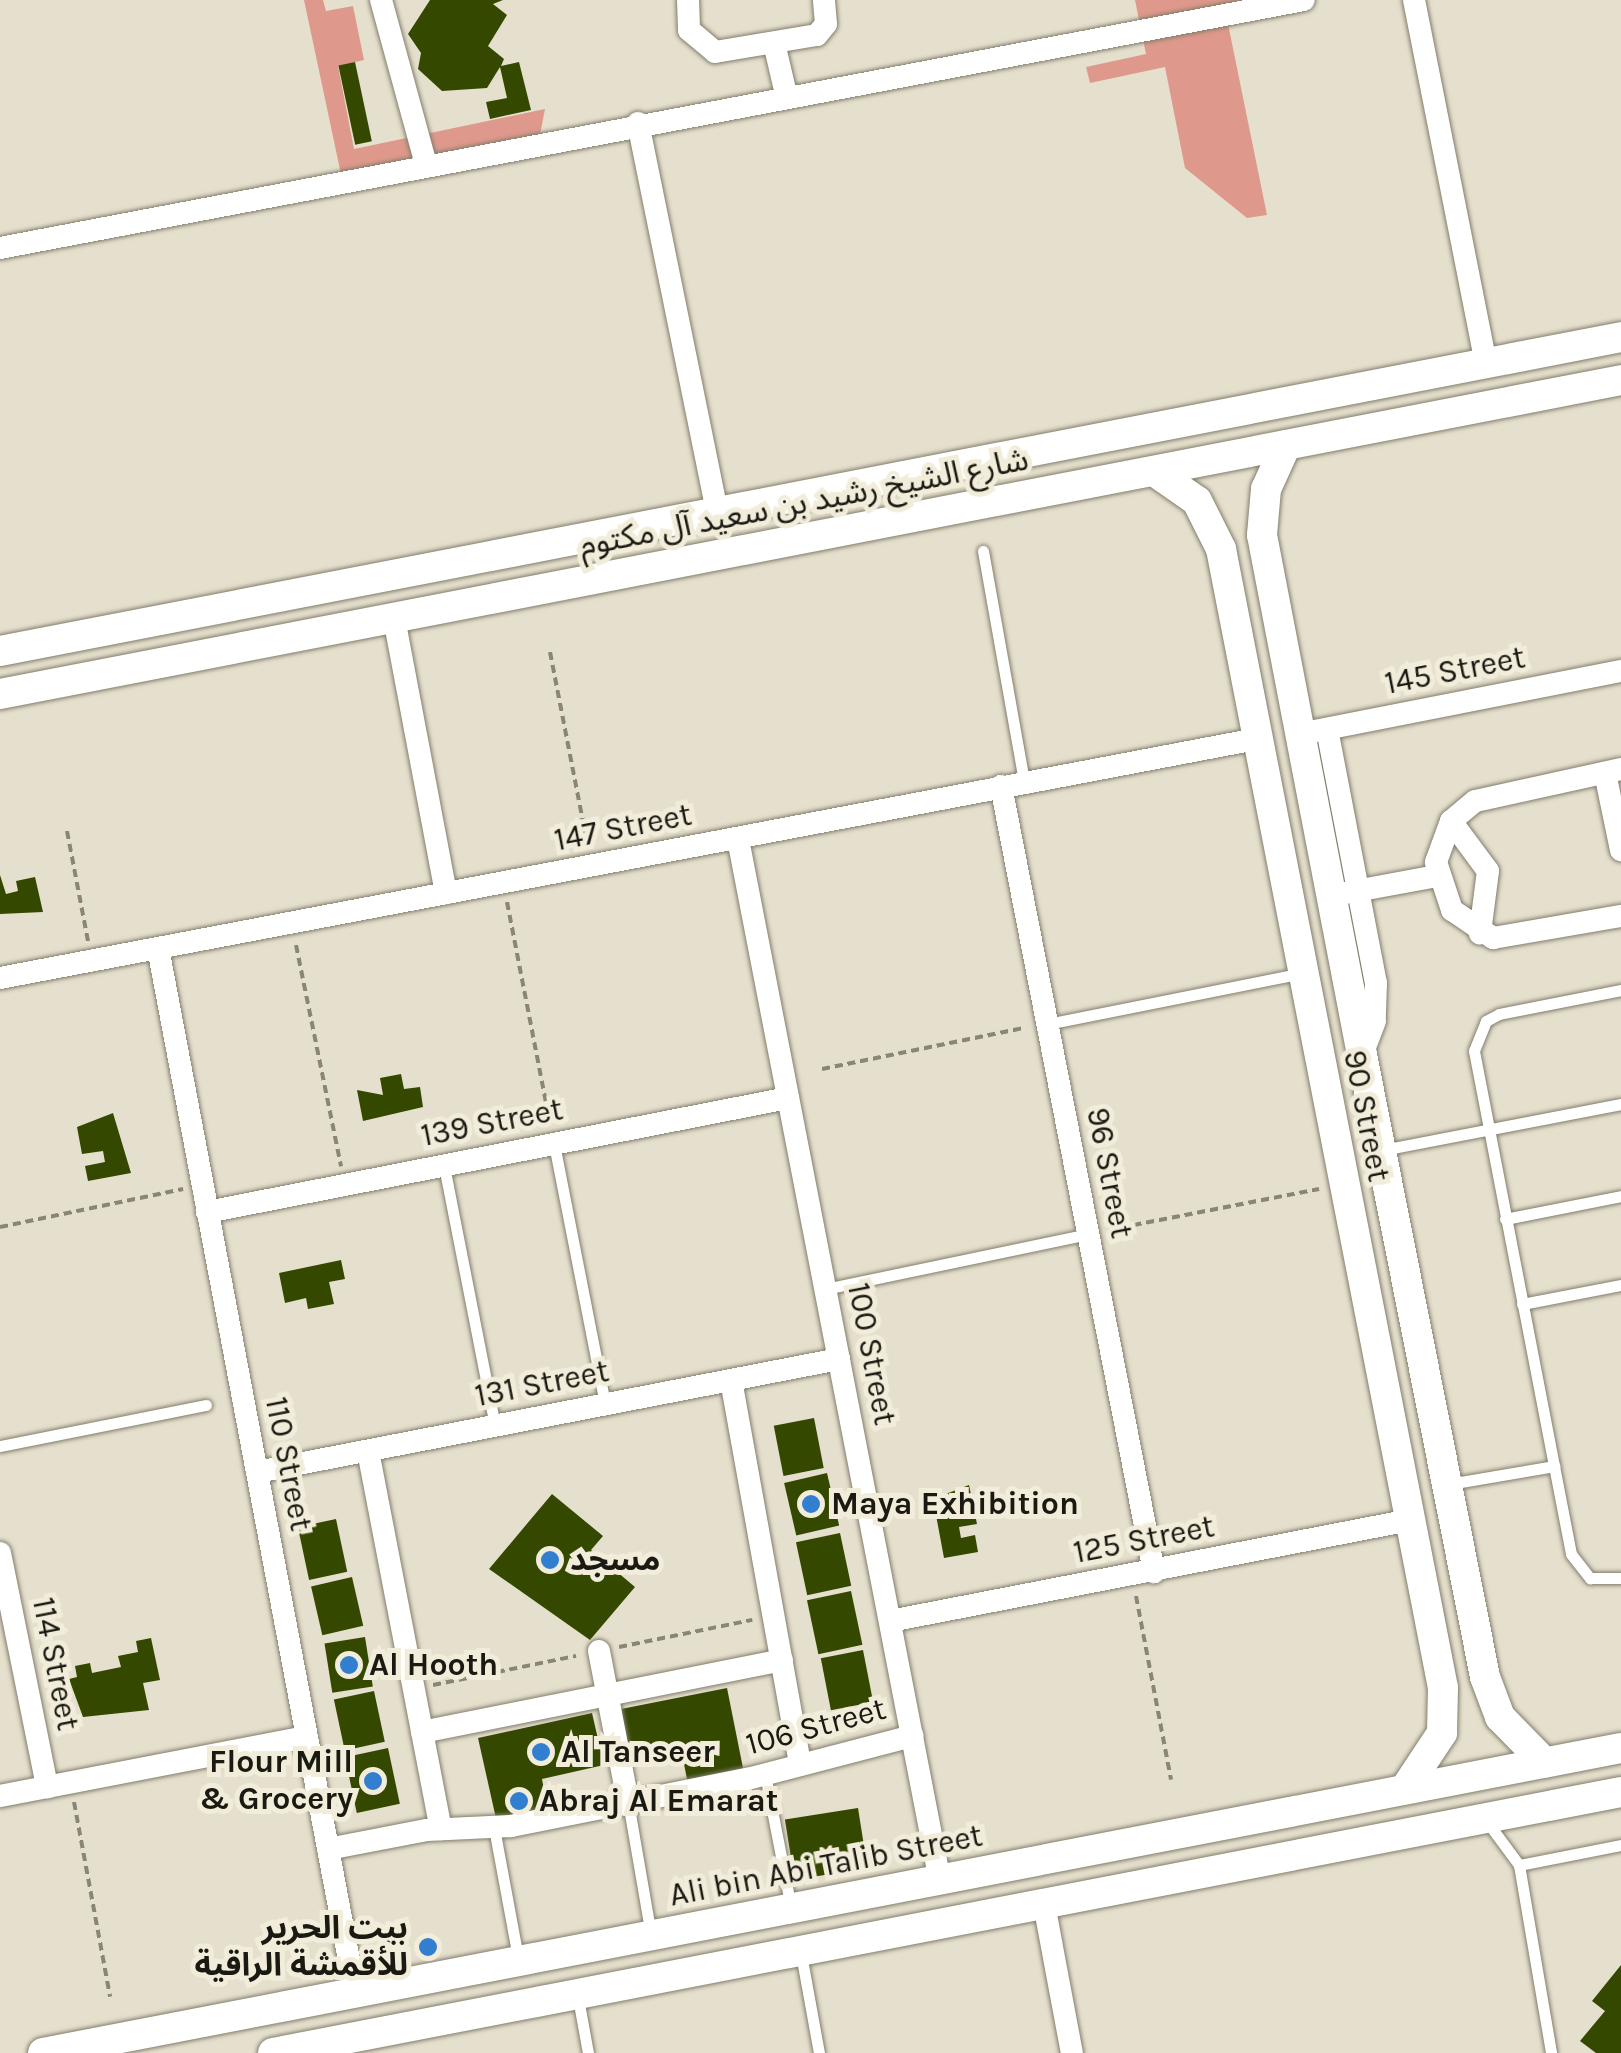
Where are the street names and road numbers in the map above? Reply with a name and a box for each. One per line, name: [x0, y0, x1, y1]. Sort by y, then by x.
street label: شارع الشيخ رشيد بن سعيد آل مكتوم: [576, 441, 1032, 565]
street label: 145 Street: [1382, 639, 1528, 703]
street label: 147 Street: [551, 796, 695, 860]
street label: 90 Street: [1334, 1047, 1398, 1185]
street label: 139 Street: [418, 1090, 566, 1156]
street label: 96 Street: [1078, 1104, 1140, 1242]
street label: 100 Street: [838, 1280, 904, 1428]
street label: 131 Street: [472, 1352, 612, 1416]
street label: 110 Street: [256, 1394, 320, 1534]
street label: 125 Street: [1070, 1508, 1218, 1572]
street label: 114 Street: [23, 1594, 87, 1734]
street label: 106 Street: [742, 1690, 890, 1764]
street label: Ali bin Abi Talib Street: [666, 1817, 986, 1915]

